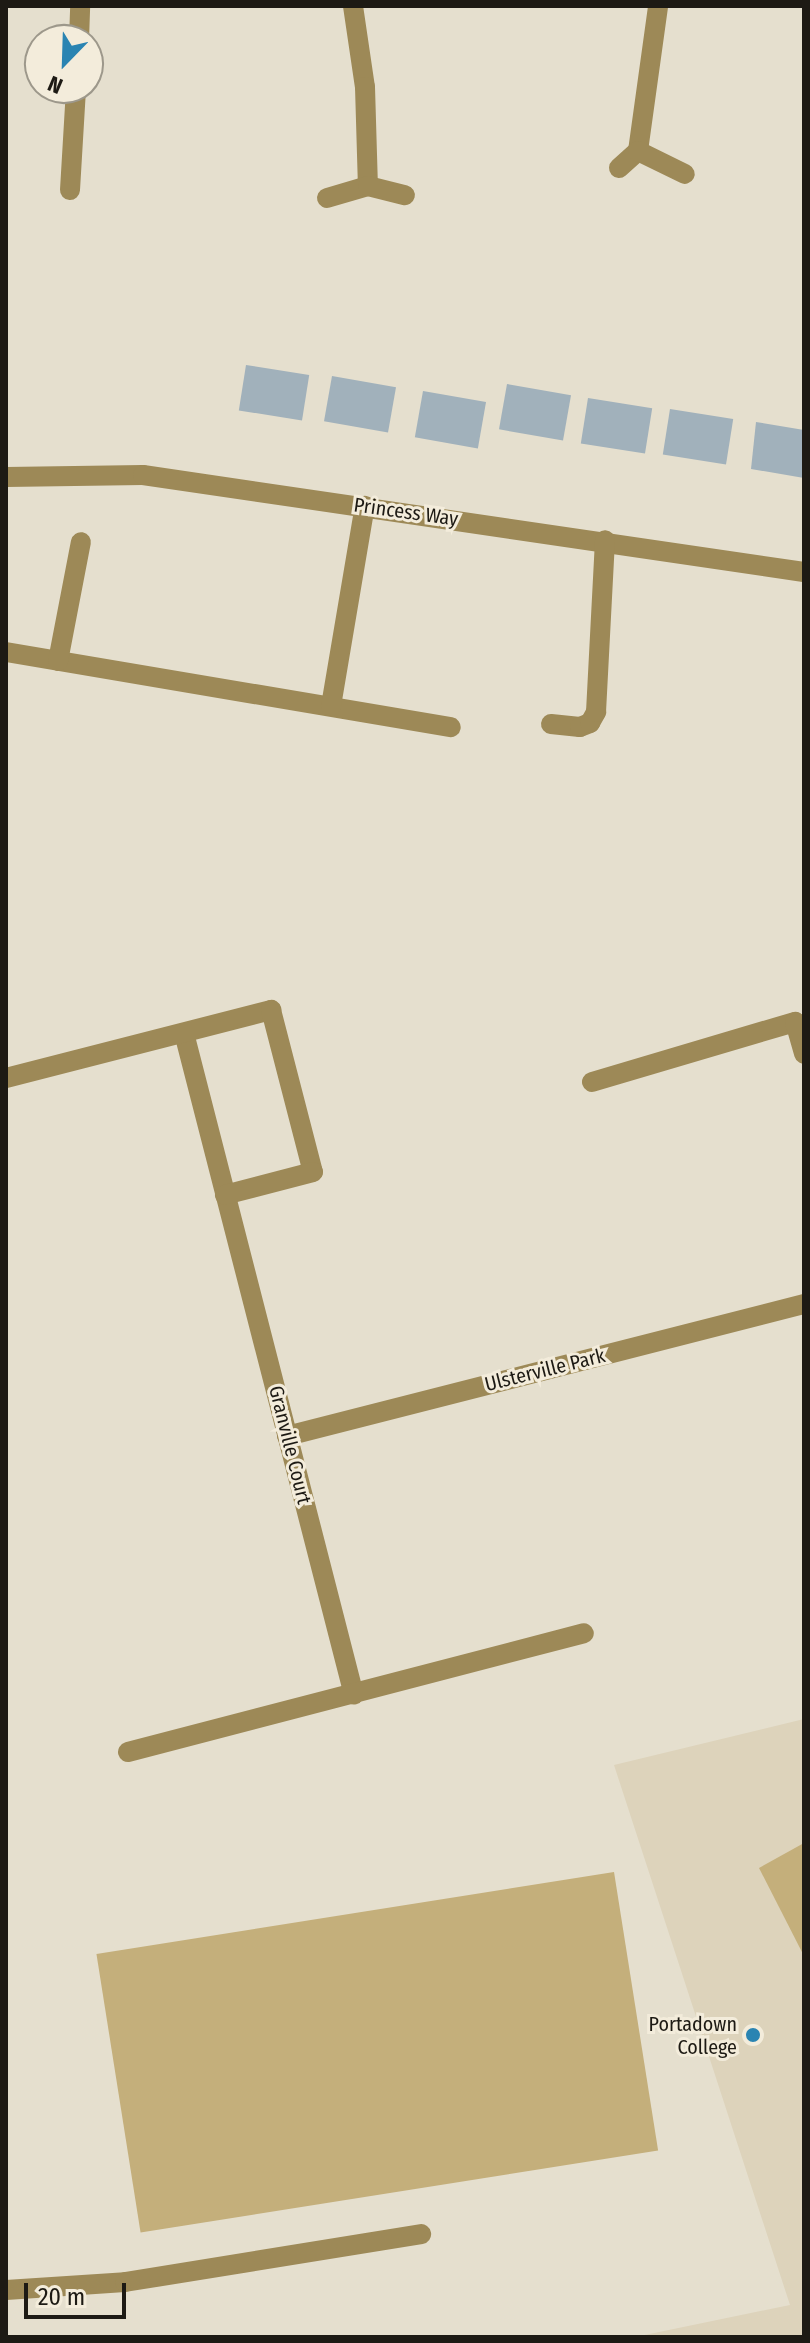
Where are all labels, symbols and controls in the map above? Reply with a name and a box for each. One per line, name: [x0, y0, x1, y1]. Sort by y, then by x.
north arrow: [24, 24, 104, 104]
text: N: [44, 70, 67, 100]
street label: Princess Way: [352, 493, 460, 531]
street label: Ulsterville Park: [482, 1343, 608, 1397]
street label: Granville Court: [264, 1383, 316, 1507]
place label: Portadown College: [649, 2012, 737, 2059]
marker: Portadown College: [744, 2026, 762, 2044]
scale bar: [28, 2267, 130, 2317]
text: 20 m: [38, 2283, 85, 2311]

